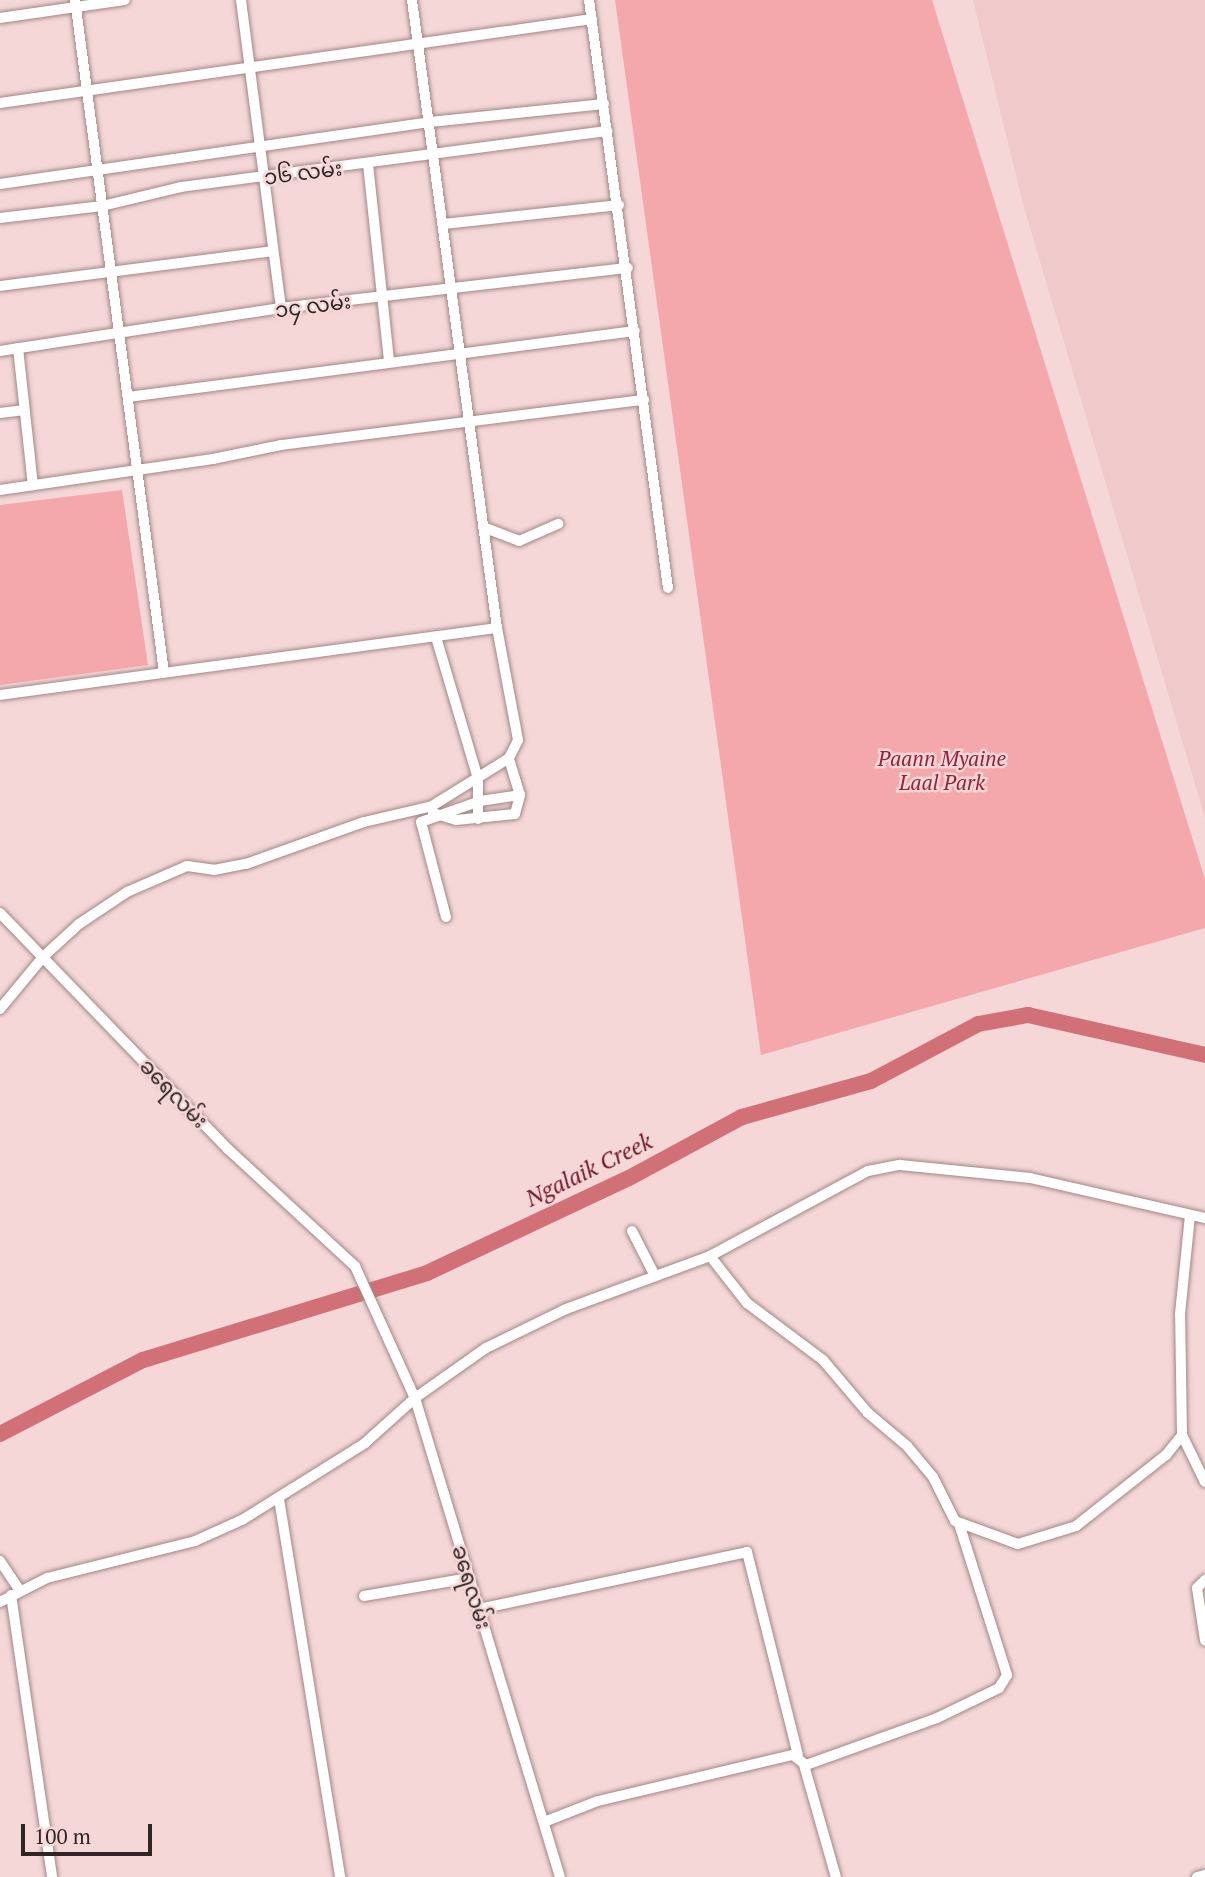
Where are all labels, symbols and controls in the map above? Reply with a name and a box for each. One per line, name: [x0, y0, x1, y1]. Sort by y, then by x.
street label: ၁၆ လမ်း: [263, 155, 343, 189]
street label: ၁၄ လမ်း: [274, 288, 352, 322]
park label: Paann Myaine Laal Park: [878, 745, 1006, 795]
street label: ခရေလမ်း: [135, 1053, 213, 1133]
water label: Ngalaik Creek: [521, 1128, 657, 1212]
street label: ခရေလမ်း: [447, 1542, 497, 1632]
scale bar: [24, 1811, 156, 1855]
text: 100 m: [34, 1822, 91, 1850]

